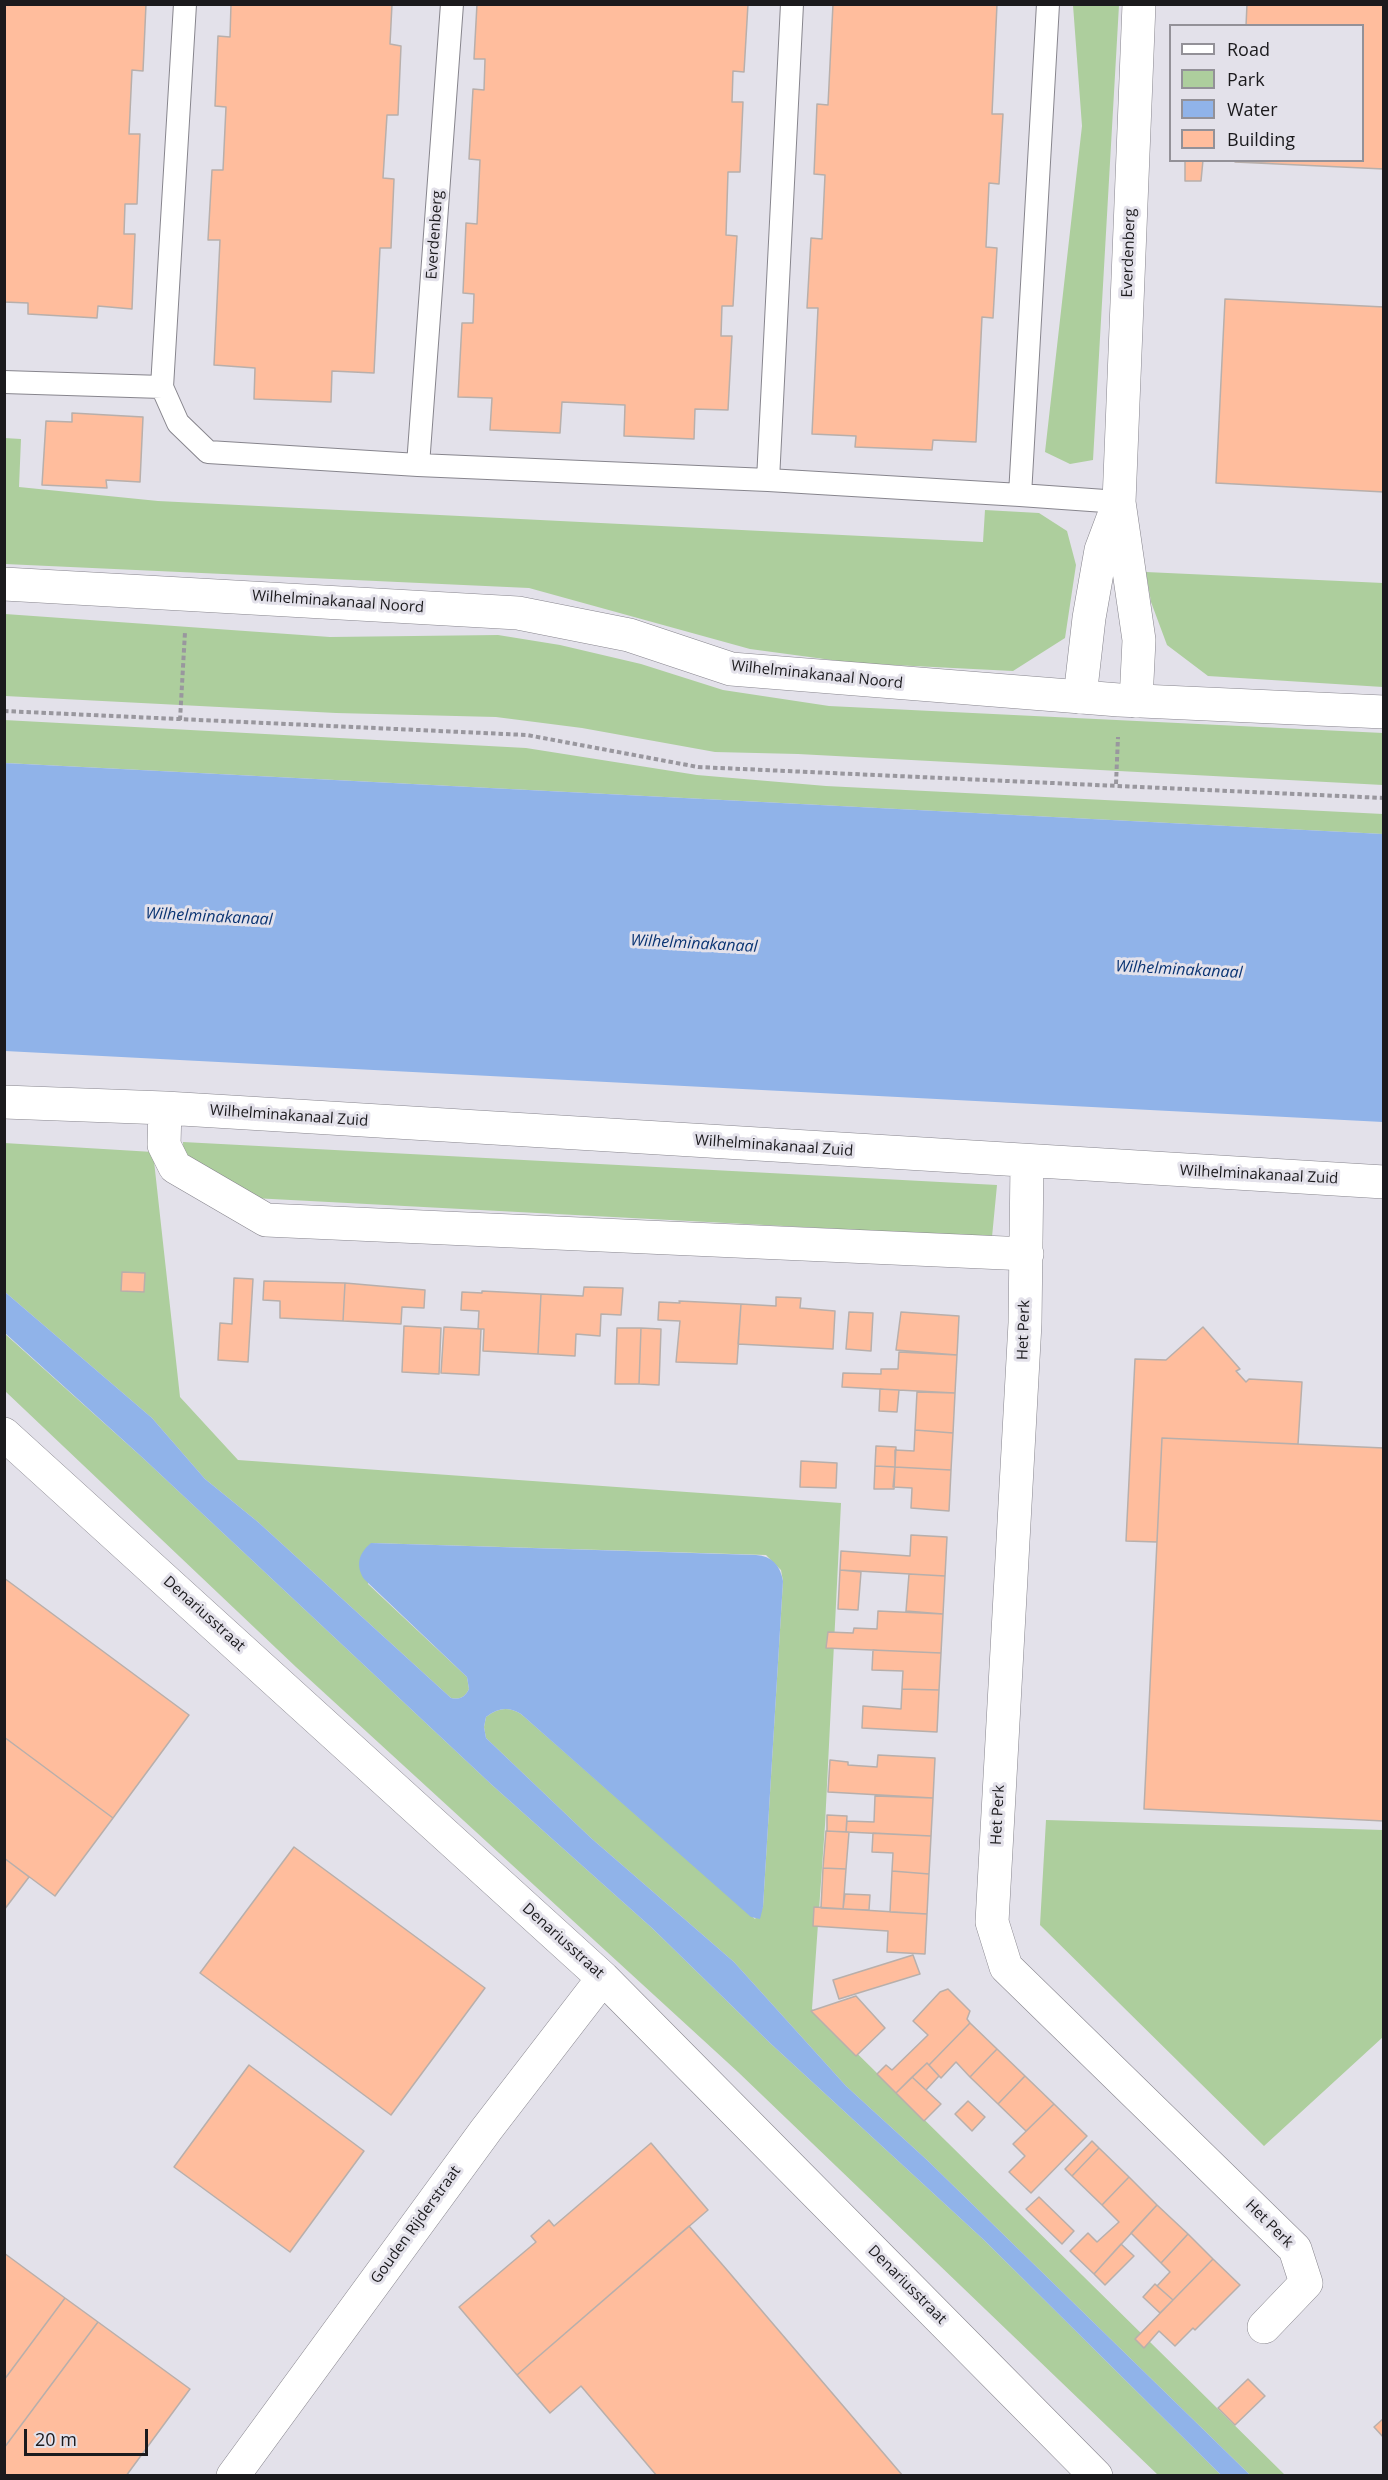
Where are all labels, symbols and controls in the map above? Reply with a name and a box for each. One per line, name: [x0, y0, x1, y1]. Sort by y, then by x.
legend: [1169, 24, 1364, 162]
text: Road: [1227, 37, 1270, 61]
text: Park: [1227, 67, 1265, 91]
text: Water: [1227, 97, 1278, 121]
text: Building: [1227, 127, 1295, 151]
street label: Everdenberg: [423, 190, 447, 280]
street label: Everdenberg: [1118, 208, 1140, 298]
street label: Wilhelminakanaal Noord: [251, 587, 425, 617]
street label: Wilhelminakanaal Noord: [730, 657, 904, 693]
water label: Wilhelminakanaal: [145, 904, 273, 930]
water label: Wilhelminakanaal: [630, 931, 758, 957]
water label: Wilhelminakanaal: [1115, 957, 1243, 983]
street label: Wilhelminakanaal Zuid: [209, 1101, 369, 1131]
street label: Wilhelminakanaal Zuid: [694, 1131, 854, 1161]
street label: Wilhelminakanaal Zuid: [1179, 1162, 1339, 1188]
street label: Het Perk: [1014, 1300, 1034, 1360]
street label: Denariusstraat: [159, 1573, 249, 1655]
street label: Het Perk: [987, 1784, 1009, 1846]
street label: Denariusstraat: [518, 1900, 608, 1982]
street label: Gouden Rijderstraat: [367, 2163, 465, 2287]
street label: Het Perk: [1241, 2196, 1297, 2252]
street label: Denariusstraat: [864, 2242, 950, 2328]
scale bar: [27, 2417, 152, 2455]
text: 20 m: [35, 2427, 77, 2451]

